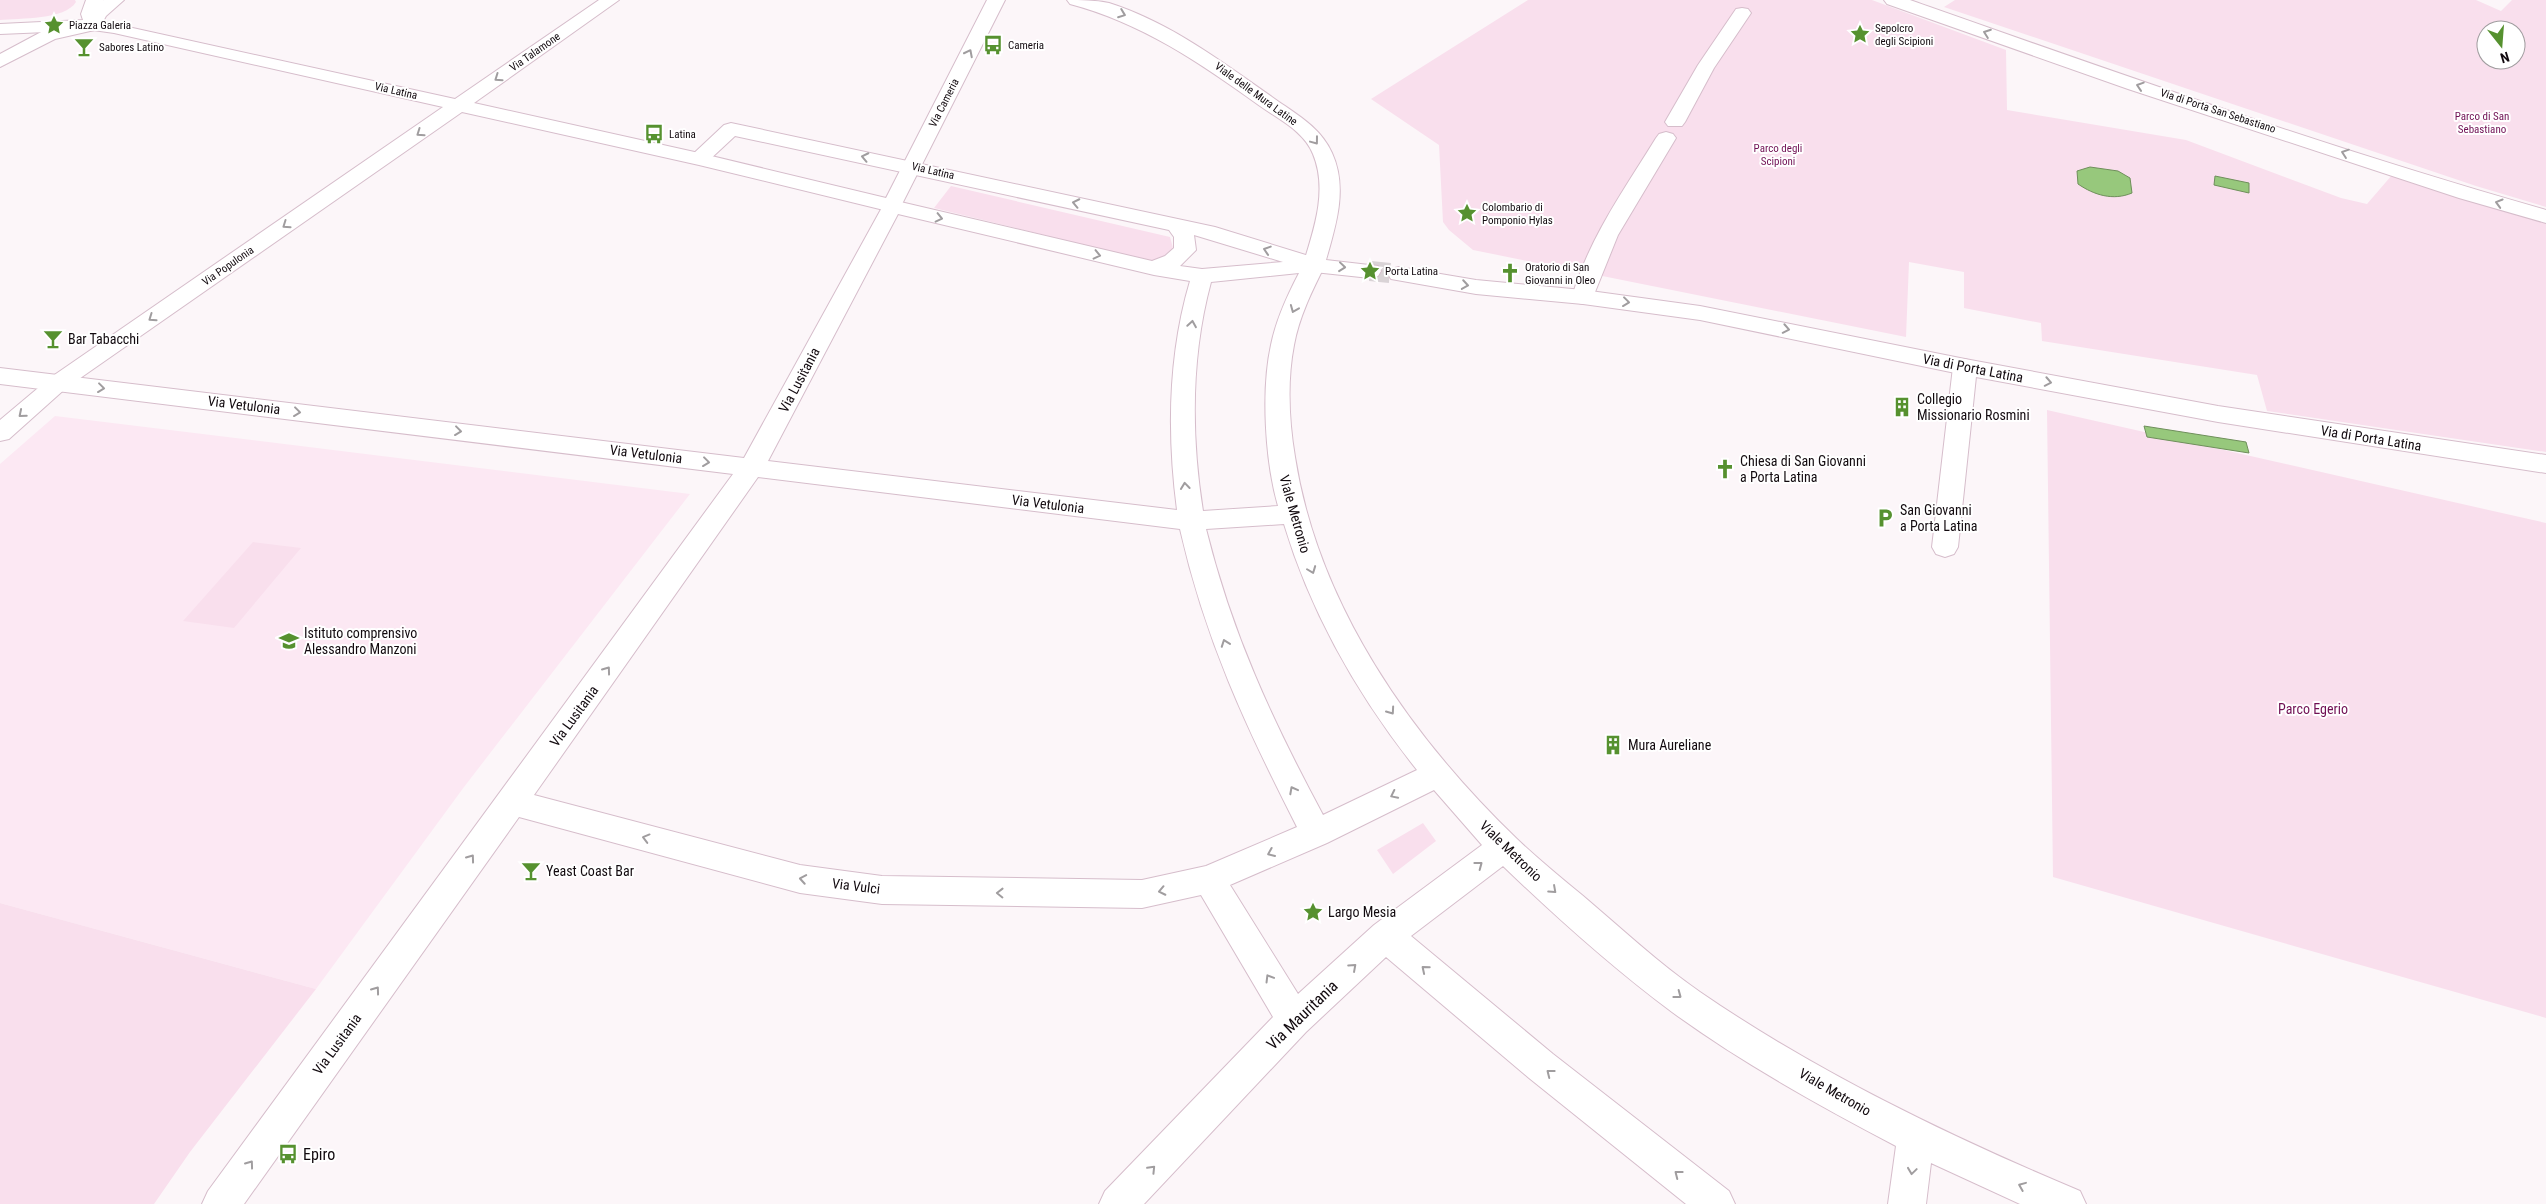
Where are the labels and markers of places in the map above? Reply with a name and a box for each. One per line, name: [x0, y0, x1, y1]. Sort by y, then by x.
place icon: Piazza Galeria: [43, 14, 65, 36]
place label: Piazza Galeria: [69, 19, 131, 32]
place label: Sepolcro degli Scipioni: [1875, 22, 1933, 48]
place icon: Sepolcro degli Scipioni: [1849, 23, 1871, 45]
bus stop icon: Cameria: [982, 34, 1004, 56]
bar icon: Sabores Latino: [73, 36, 95, 58]
place label: Cameria: [1008, 39, 1044, 52]
place label: Sabores Latino: [99, 41, 164, 54]
bus stop icon: Latina: [643, 123, 665, 145]
place label: Latina: [669, 128, 696, 141]
place label: Colombario di Pomponio Hylas: [1482, 201, 1553, 227]
place icon: Colombario di Pomponio Hylas: [1456, 202, 1478, 224]
place icon: Porta Latina: [1359, 260, 1381, 282]
place label: Oratorio di San Giovanni in Oleo: [1525, 261, 1596, 287]
church icon: Oratorio di San Giovanni in Oleo: [1499, 262, 1521, 284]
place label: Porta Latina: [1385, 265, 1438, 278]
bar icon: Bar Tabacchi: [42, 328, 64, 350]
place label: Bar Tabacchi: [68, 331, 139, 347]
place label: Collegio Missionario Rosmini: [1917, 391, 2030, 423]
building icon: Collegio Missionario Rosmini: [1891, 396, 1913, 418]
place label: Chiesa di San Giovanni a Porta Latina: [1740, 453, 1866, 485]
church icon: Chiesa di San Giovanni a Porta Latina: [1714, 458, 1736, 480]
place label: San Giovanni a Porta Latina: [1900, 502, 1978, 534]
parking icon: San Giovanni a Porta Latina: [1874, 507, 1896, 529]
place label: Istituto comprensivo Alessandro Manzoni: [304, 625, 417, 657]
school or university icon: Istituto comprensivo Alessandro Manzoni: [278, 630, 300, 652]
building icon: Mura Aureliane: [1602, 734, 1624, 756]
place label: Mura Aureliane: [1628, 737, 1712, 753]
bar icon: Yeast Coast Bar: [520, 860, 542, 882]
place label: Yeast Coast Bar: [546, 863, 634, 879]
place icon: Largo Mesia: [1302, 901, 1324, 923]
place label: Largo Mesia: [1328, 904, 1396, 920]
bus stop icon: Epiro: [277, 1143, 299, 1165]
place label: Epiro: [303, 1145, 335, 1164]

